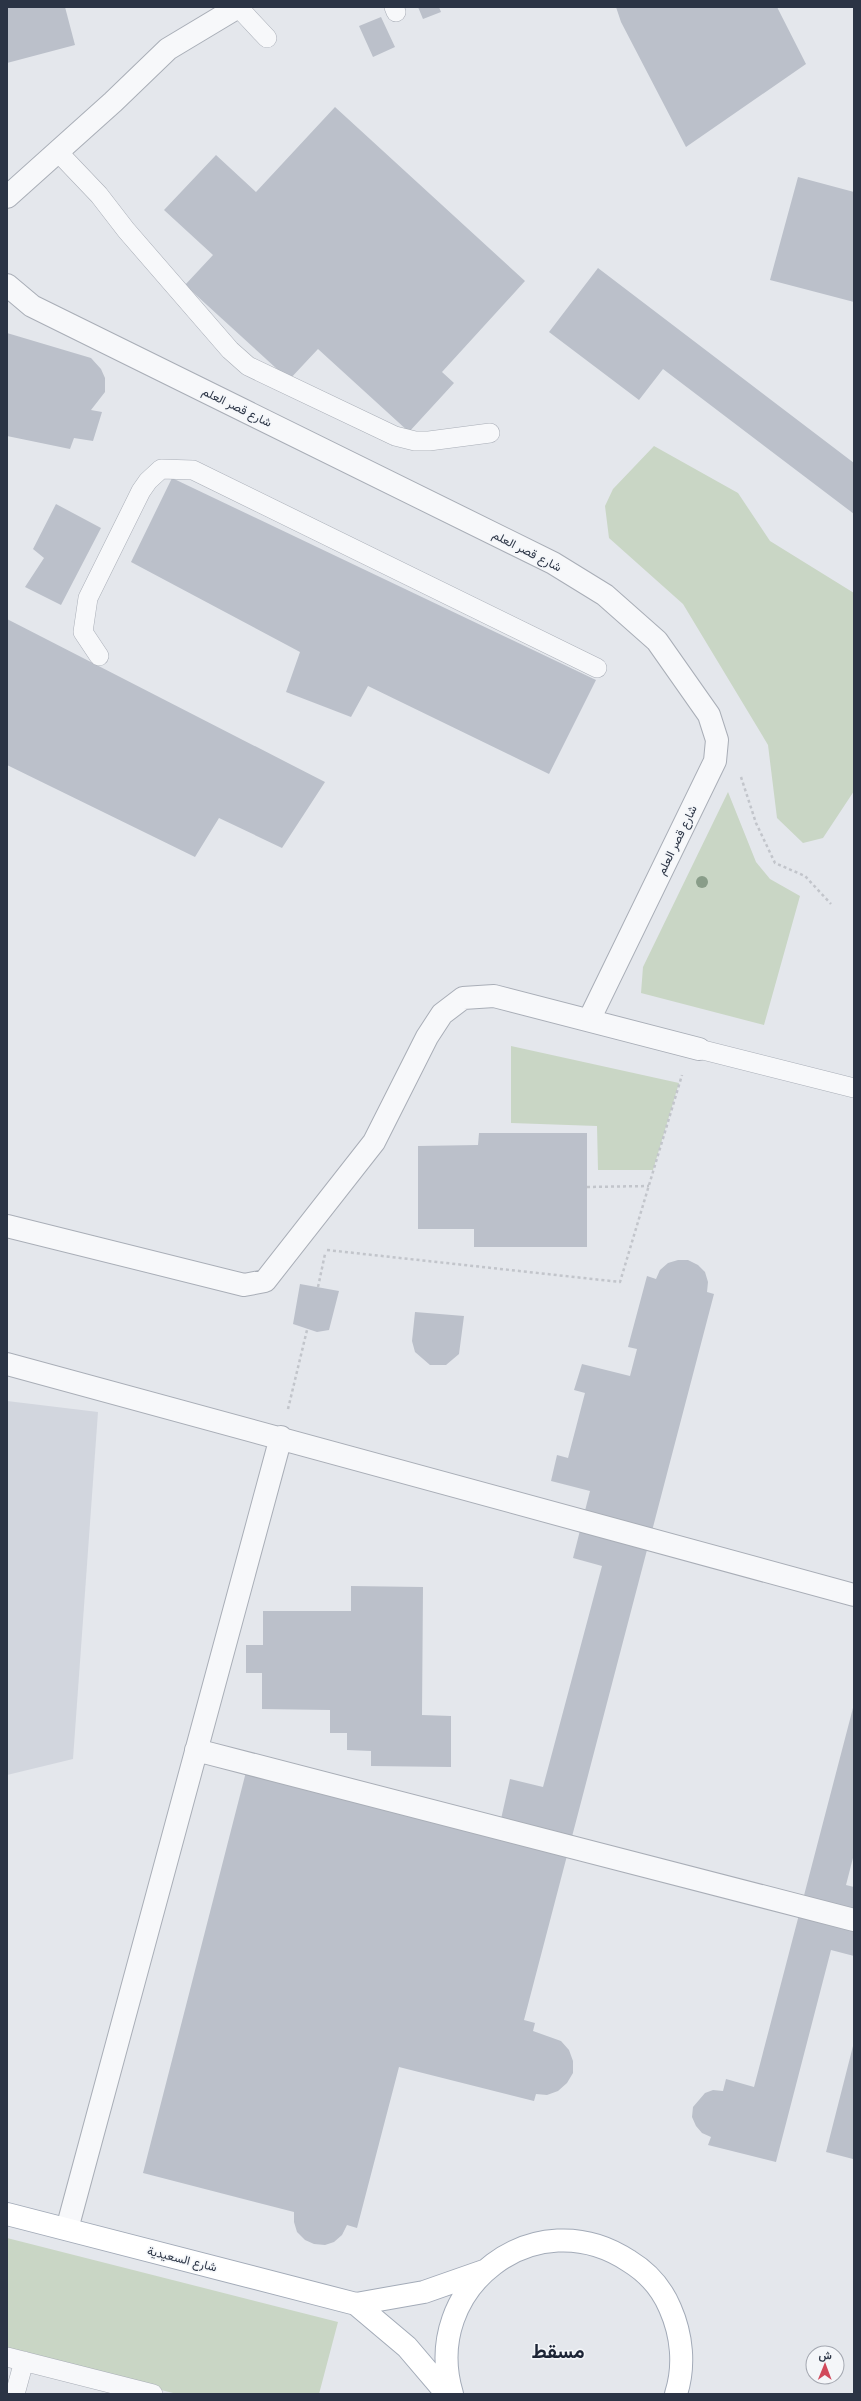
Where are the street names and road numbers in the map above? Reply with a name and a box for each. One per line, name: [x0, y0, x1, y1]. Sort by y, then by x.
street label: شارع قصر العلم: [199, 384, 274, 432]
street label: شارع قصر العلم: [489, 528, 564, 576]
street label: شارع قصر العلم: [654, 803, 702, 878]
street label: شارع السعيدية: [145, 2244, 218, 2276]

